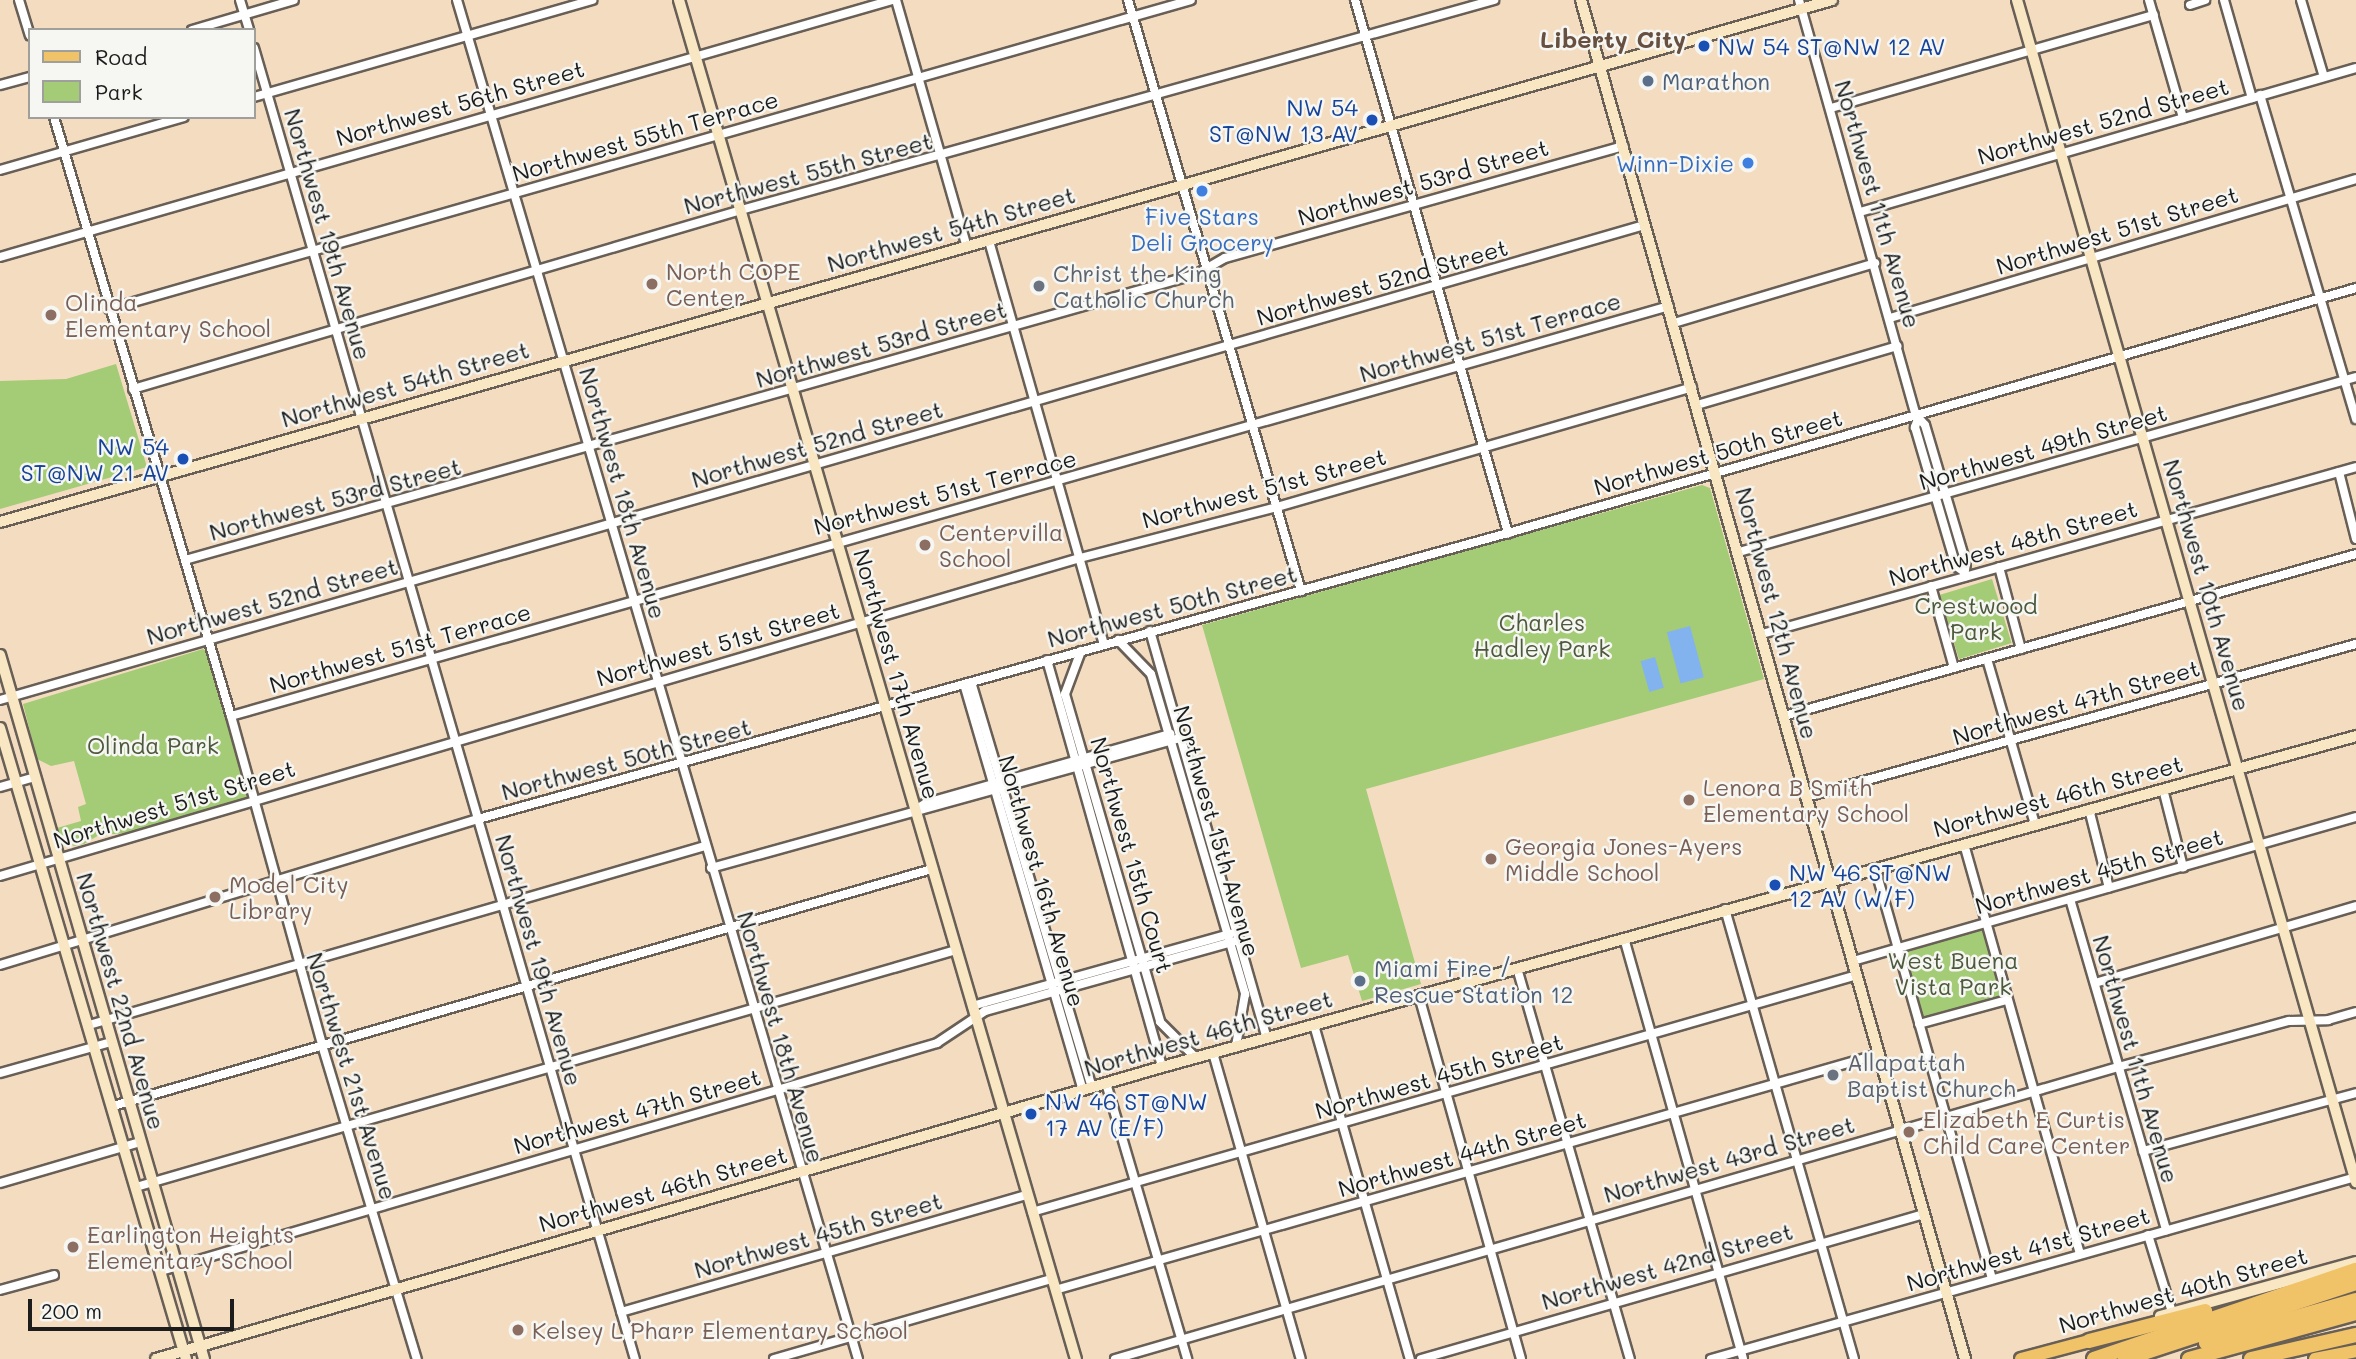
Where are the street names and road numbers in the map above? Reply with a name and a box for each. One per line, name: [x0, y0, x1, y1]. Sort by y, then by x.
street label: Northwest 56th Street: [333, 54, 587, 152]
street label: Northwest 52nd Street: [1974, 72, 2232, 170]
street label: Northwest 11th Avenue: [1829, 77, 1927, 331]
street label: Northwest 55th Terrace: [509, 85, 781, 187]
street label: Northwest 19th Avenue: [279, 105, 377, 363]
street label: Northwest 55th Street: [681, 126, 935, 220]
street label: Northwest 53rd Street: [1294, 133, 1552, 231]
street label: Northwest 54th Street: [824, 180, 1078, 278]
street label: Northwest 51st Street: [1993, 180, 2241, 280]
street label: Northwest 52nd Street: [1253, 233, 1511, 331]
street label: Northwest 51st Terrace: [1356, 286, 1624, 388]
street label: Northwest 53rd Street: [752, 295, 1010, 393]
street label: Northwest 54th Street: [278, 335, 532, 433]
street label: Northwest 18th Avenue: [574, 364, 672, 622]
street label: Northwest 52nd Street: [688, 395, 946, 493]
street label: Northwest 49th Street: [1916, 398, 2170, 496]
street label: Northwest 50th Street: [1591, 403, 1845, 501]
street label: Northwest 51st Street: [1139, 442, 1389, 534]
street label: Northwest 51st Terrace: [811, 444, 1079, 540]
street label: Northwest 53rd Street: [206, 452, 464, 546]
street label: Northwest 10th Avenue: [2158, 456, 2256, 714]
street label: Northwest 12th Avenue: [1730, 484, 1824, 742]
street label: Northwest 48th Street: [1886, 494, 2140, 592]
street label: Northwest 17th Avenue: [848, 546, 946, 802]
street label: Northwest 52nd Street: [143, 552, 401, 650]
street label: Northwest 50th Street: [1044, 559, 1300, 653]
street label: Northwest 51st Street: [593, 596, 843, 692]
street label: Northwest 51st Terrace: [266, 597, 534, 699]
street label: Northwest 47th Street: [1949, 653, 2203, 751]
street label: Northwest 15th Avenue: [1168, 702, 1266, 960]
street label: Northwest 50th Street: [498, 712, 754, 806]
street label: Northwest 15th Court: [1085, 734, 1179, 976]
street label: Northwest 46th Street: [1930, 749, 2186, 843]
street label: Northwest 16th Avenue: [993, 752, 1091, 1010]
street label: Northwest 51st Street: [50, 754, 298, 854]
street label: Northwest 45th Street: [1972, 822, 2226, 920]
street label: Northwest 19th Avenue: [490, 831, 588, 1089]
street label: Northwest 22nd Avenue: [71, 869, 171, 1133]
street label: Northwest 18th Avenue: [732, 908, 830, 1166]
street label: Northwest 11th Avenue: [2087, 932, 2185, 1186]
street label: Northwest 21st Avenue: [301, 949, 403, 1203]
street label: Northwest 46th Street: [1081, 984, 1335, 1082]
street label: Northwest 45th Street: [1312, 1027, 1566, 1125]
street label: Northwest 47th Street: [510, 1062, 764, 1160]
street label: Northwest 44th Street: [1335, 1105, 1589, 1203]
street label: Northwest 43rd Street: [1600, 1110, 1858, 1208]
street label: Northwest 46th Street: [536, 1140, 790, 1238]
street label: Northwest 45th Street: [691, 1186, 945, 1284]
street label: Northwest 41st Street: [1903, 1201, 2153, 1297]
street label: Northwest 42nd Street: [1538, 1217, 1796, 1315]
street label: Northwest 40th Street: [2056, 1241, 2310, 1339]

